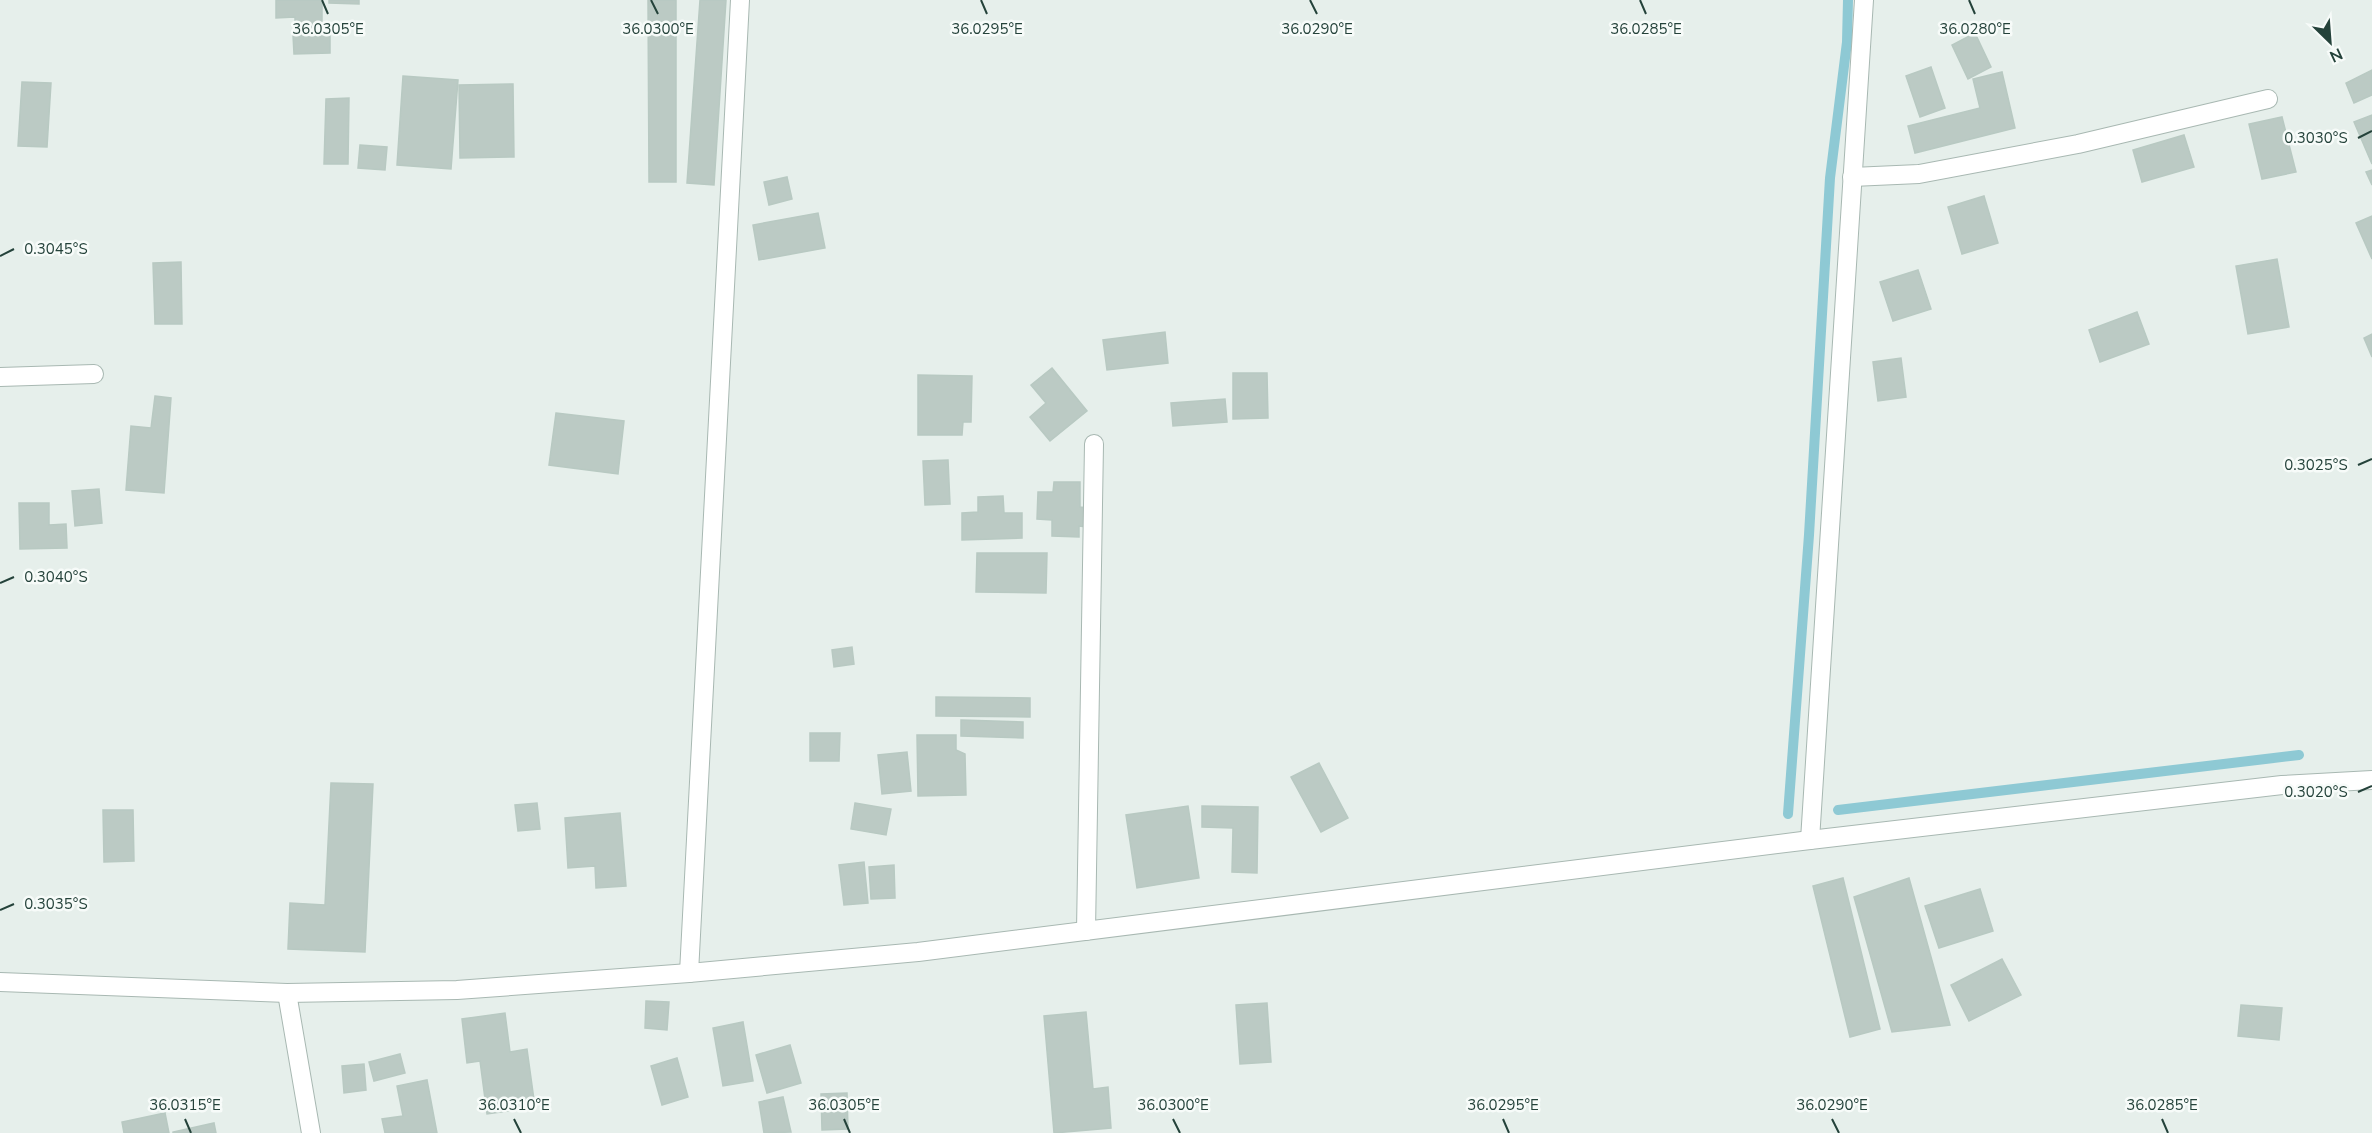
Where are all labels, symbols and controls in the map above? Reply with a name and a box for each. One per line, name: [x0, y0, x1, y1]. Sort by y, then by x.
north arrow: [2300, 12, 2360, 72]
text: 36.0305°E: [292, 19, 364, 39]
text: 36.0300°E: [622, 19, 694, 39]
text: 36.0295°E: [951, 19, 1023, 39]
text: 36.0290°E: [1281, 19, 1353, 39]
text: 36.0285°E: [1610, 19, 1682, 39]
text: 36.0280°E: [1939, 19, 2011, 39]
text: N: [2326, 42, 2346, 67]
text: 0.3030°S: [2284, 128, 2348, 148]
text: 0.3045°S: [24, 239, 88, 259]
text: 0.3025°S: [2284, 455, 2348, 475]
text: 0.3040°S: [24, 567, 88, 587]
text: 0.3020°S: [2284, 782, 2348, 802]
text: 0.3035°S: [24, 894, 88, 914]
text: 36.0315°E: [149, 1095, 221, 1115]
text: 36.0310°E: [478, 1095, 550, 1115]
text: 36.0305°E: [808, 1095, 880, 1115]
text: 36.0300°E: [1137, 1095, 1209, 1115]
text: 36.0295°E: [1467, 1095, 1539, 1115]
text: 36.0290°E: [1796, 1095, 1868, 1115]
text: 36.0285°E: [2126, 1095, 2198, 1115]

